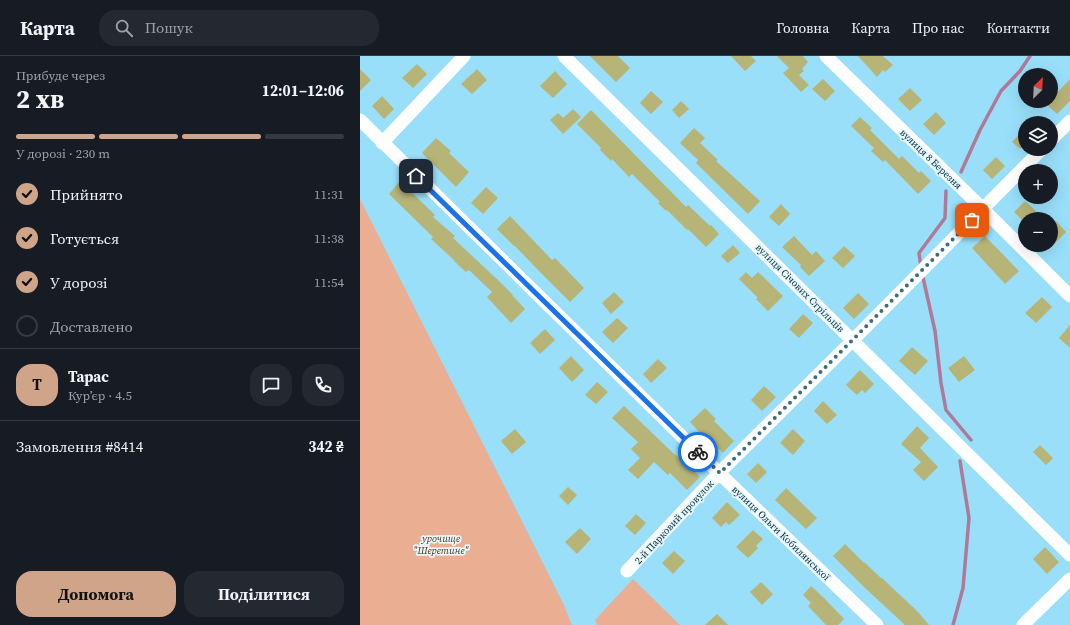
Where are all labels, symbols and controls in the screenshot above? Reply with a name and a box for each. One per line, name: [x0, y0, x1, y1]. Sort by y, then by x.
search box: [99, 10, 379, 46]
text: Карта: [20, 15, 75, 41]
icon: search: [113, 17, 135, 39]
text: Пошук: [145, 17, 193, 38]
text: Головна: [776, 18, 829, 38]
text: Карта: [851, 18, 890, 38]
text: Про нас: [912, 18, 964, 38]
text: Контакти: [986, 18, 1050, 38]
text: Прибуде через: [16, 67, 105, 84]
north arrow: [1018, 68, 1058, 108]
map controls: [1018, 68, 1058, 252]
text: 12:01–12:06: [262, 80, 344, 101]
text: 2 хв: [16, 81, 64, 117]
button: layers: [1018, 116, 1058, 156]
street label: вулиця 8 Березня: [897, 126, 965, 192]
text: У дорозі · 230 m: [16, 145, 110, 162]
pin: [399, 159, 433, 193]
button: +: [1018, 164, 1058, 204]
icon: home: [405, 165, 427, 187]
icon: check: [16, 183, 38, 205]
text: Прийнято: [50, 184, 123, 205]
text: 11:31: [314, 186, 344, 203]
pin: [955, 203, 989, 237]
icon: bag: [961, 209, 983, 231]
button: −: [1018, 212, 1058, 252]
icon: check: [16, 227, 38, 249]
text: Готується: [50, 228, 119, 249]
text: 11:38: [314, 230, 344, 247]
street label: вулиця Січових Стрільців: [753, 241, 847, 335]
icon: check: [16, 271, 38, 293]
text: У дорозі: [50, 272, 107, 293]
text: 11:54: [314, 274, 344, 291]
text: Доставлено: [50, 316, 133, 337]
button: chat: [250, 364, 292, 406]
button: phone: [302, 364, 344, 406]
text: Тарас: [68, 366, 109, 387]
text: Т: [32, 374, 42, 395]
text: Кур’єр · 4.5: [68, 387, 132, 404]
courier: [678, 432, 718, 472]
text: Замовлення #8414: [16, 436, 143, 457]
text: 342 ₴: [308, 436, 344, 457]
icon: bike: [687, 441, 709, 463]
street label: 2-й Парковий провулок: [632, 477, 717, 567]
street label: вулиця Ольги Кобилянської: [729, 483, 833, 584]
park label: урочище "Шеретине": [413, 532, 470, 557]
button: Допомога: [16, 571, 176, 617]
button: Поділитися: [184, 571, 344, 617]

